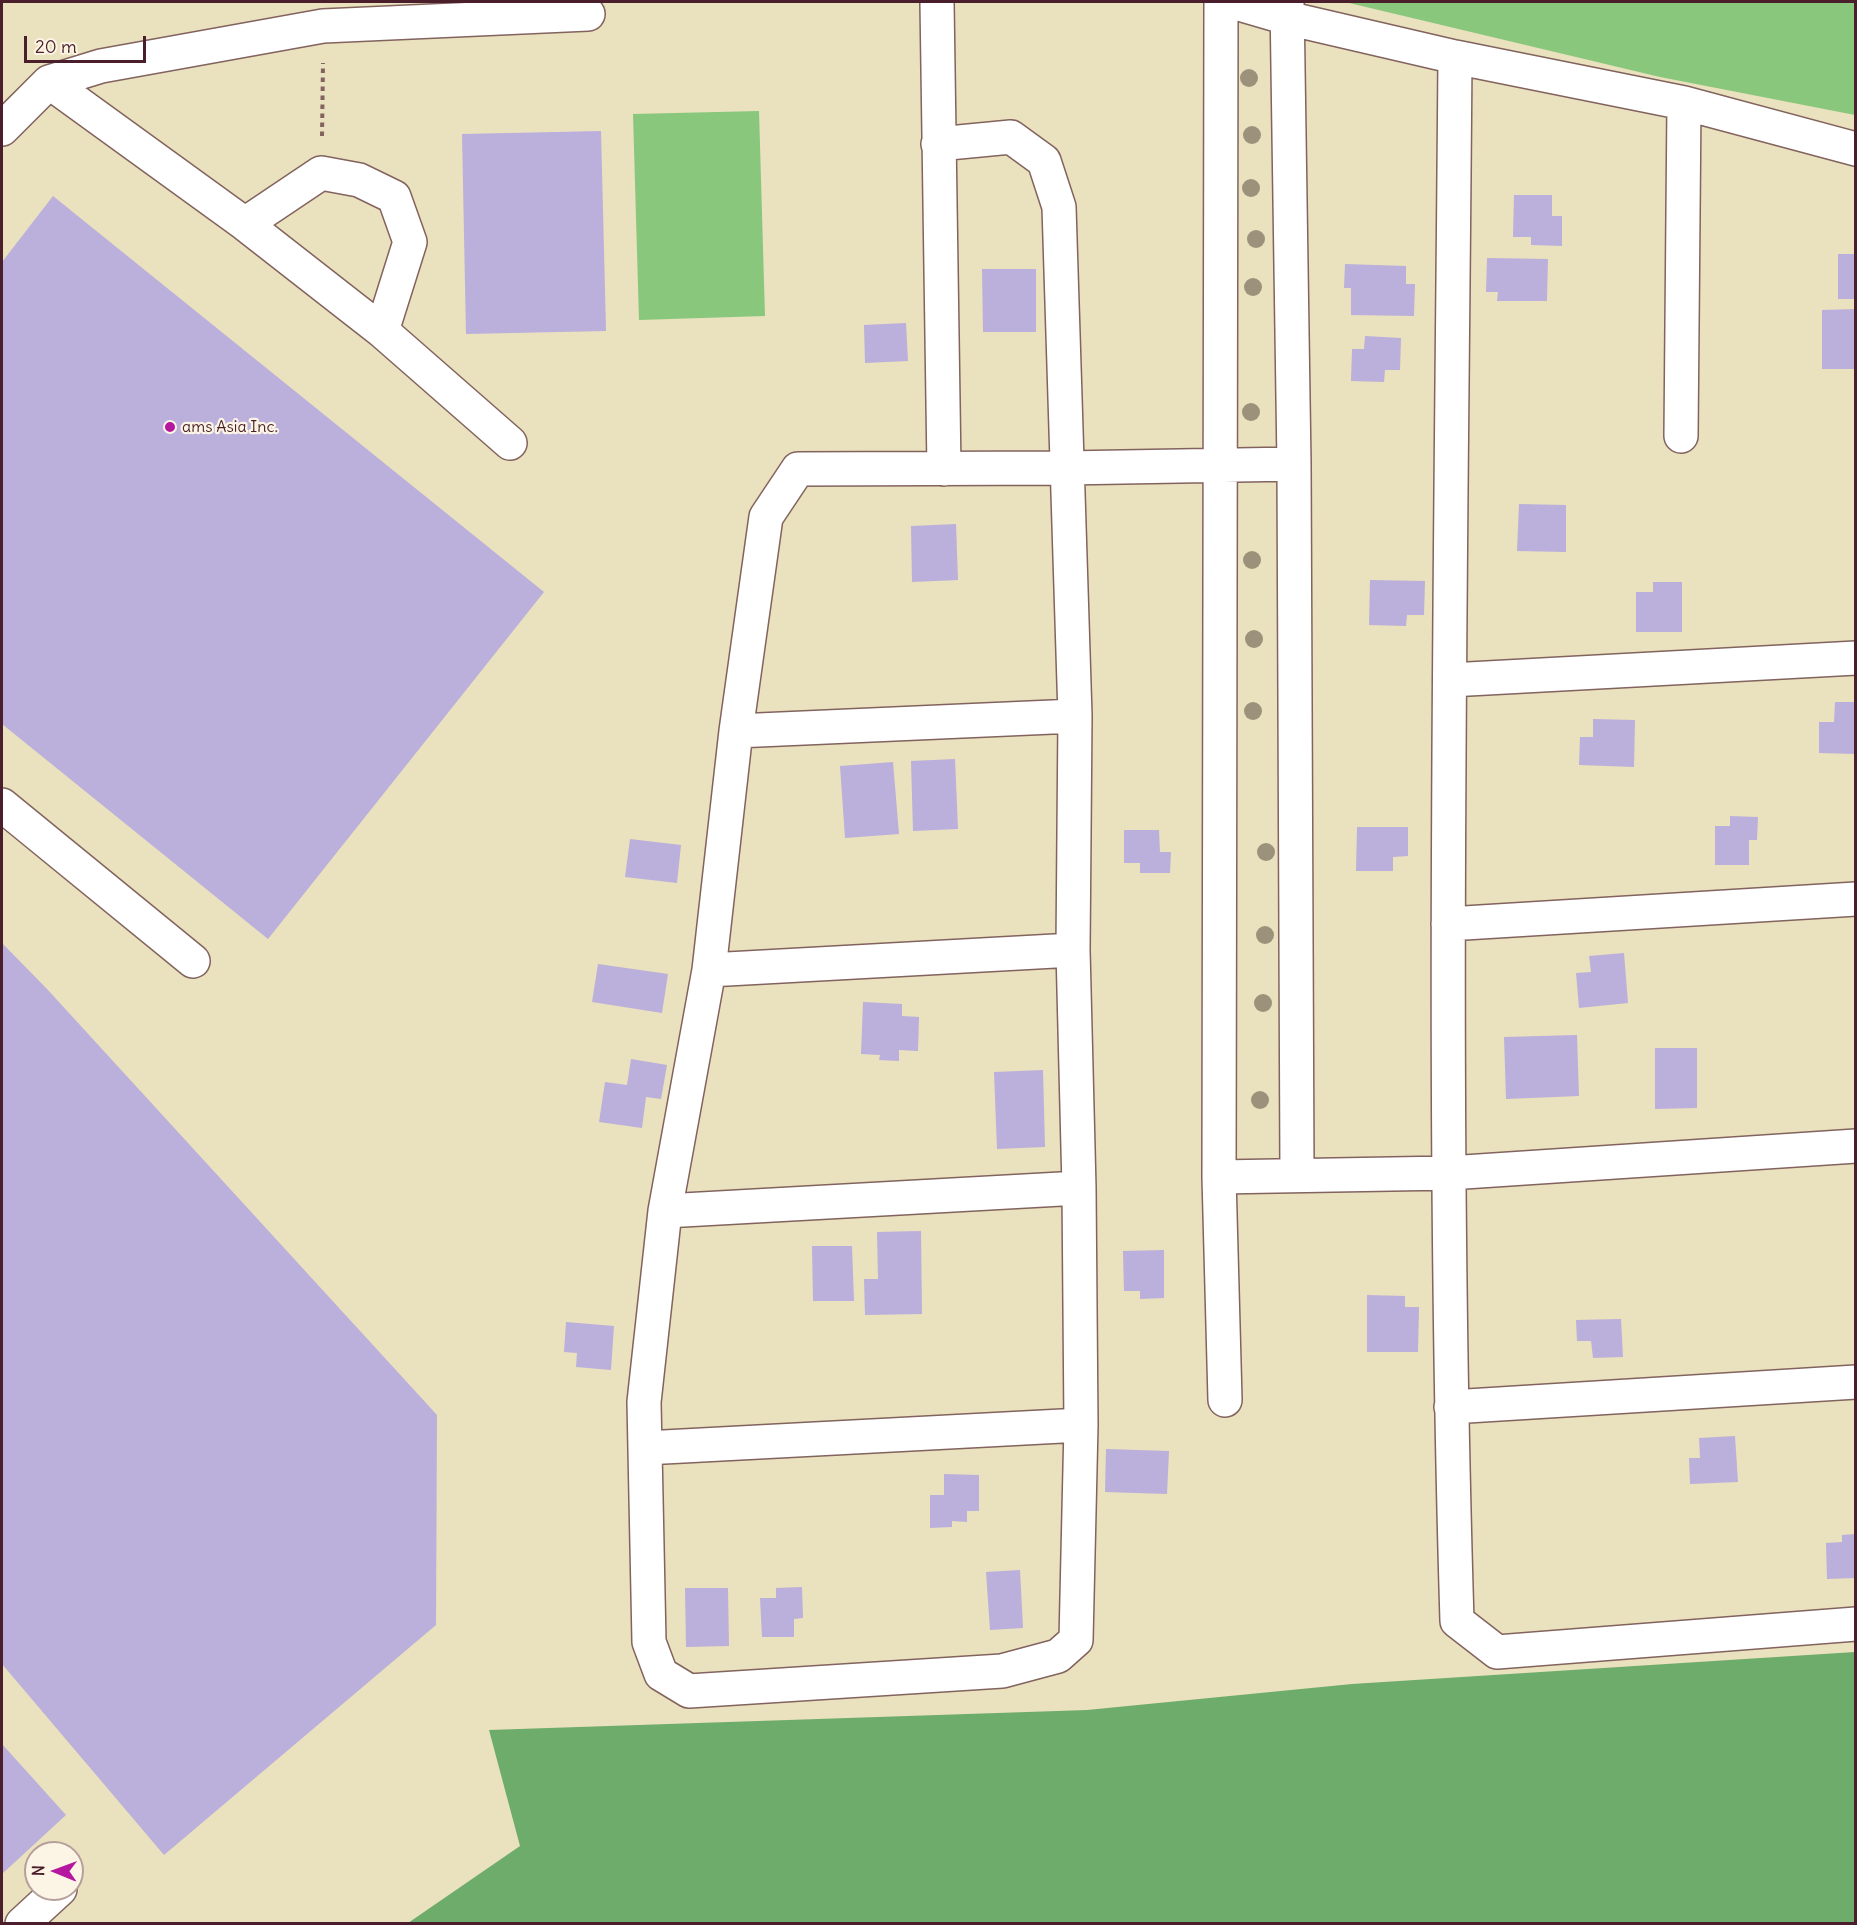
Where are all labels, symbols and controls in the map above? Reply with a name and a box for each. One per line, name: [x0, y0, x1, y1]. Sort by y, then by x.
scale bar: [27, 24, 148, 62]
text: 20 m: [35, 35, 77, 58]
place label: ams Asia Inc.: [182, 417, 278, 437]
marker: ams Asia Inc.: [163, 420, 177, 434]
north arrow: [24, 1841, 84, 1901]
text: N: [28, 1865, 48, 1876]

